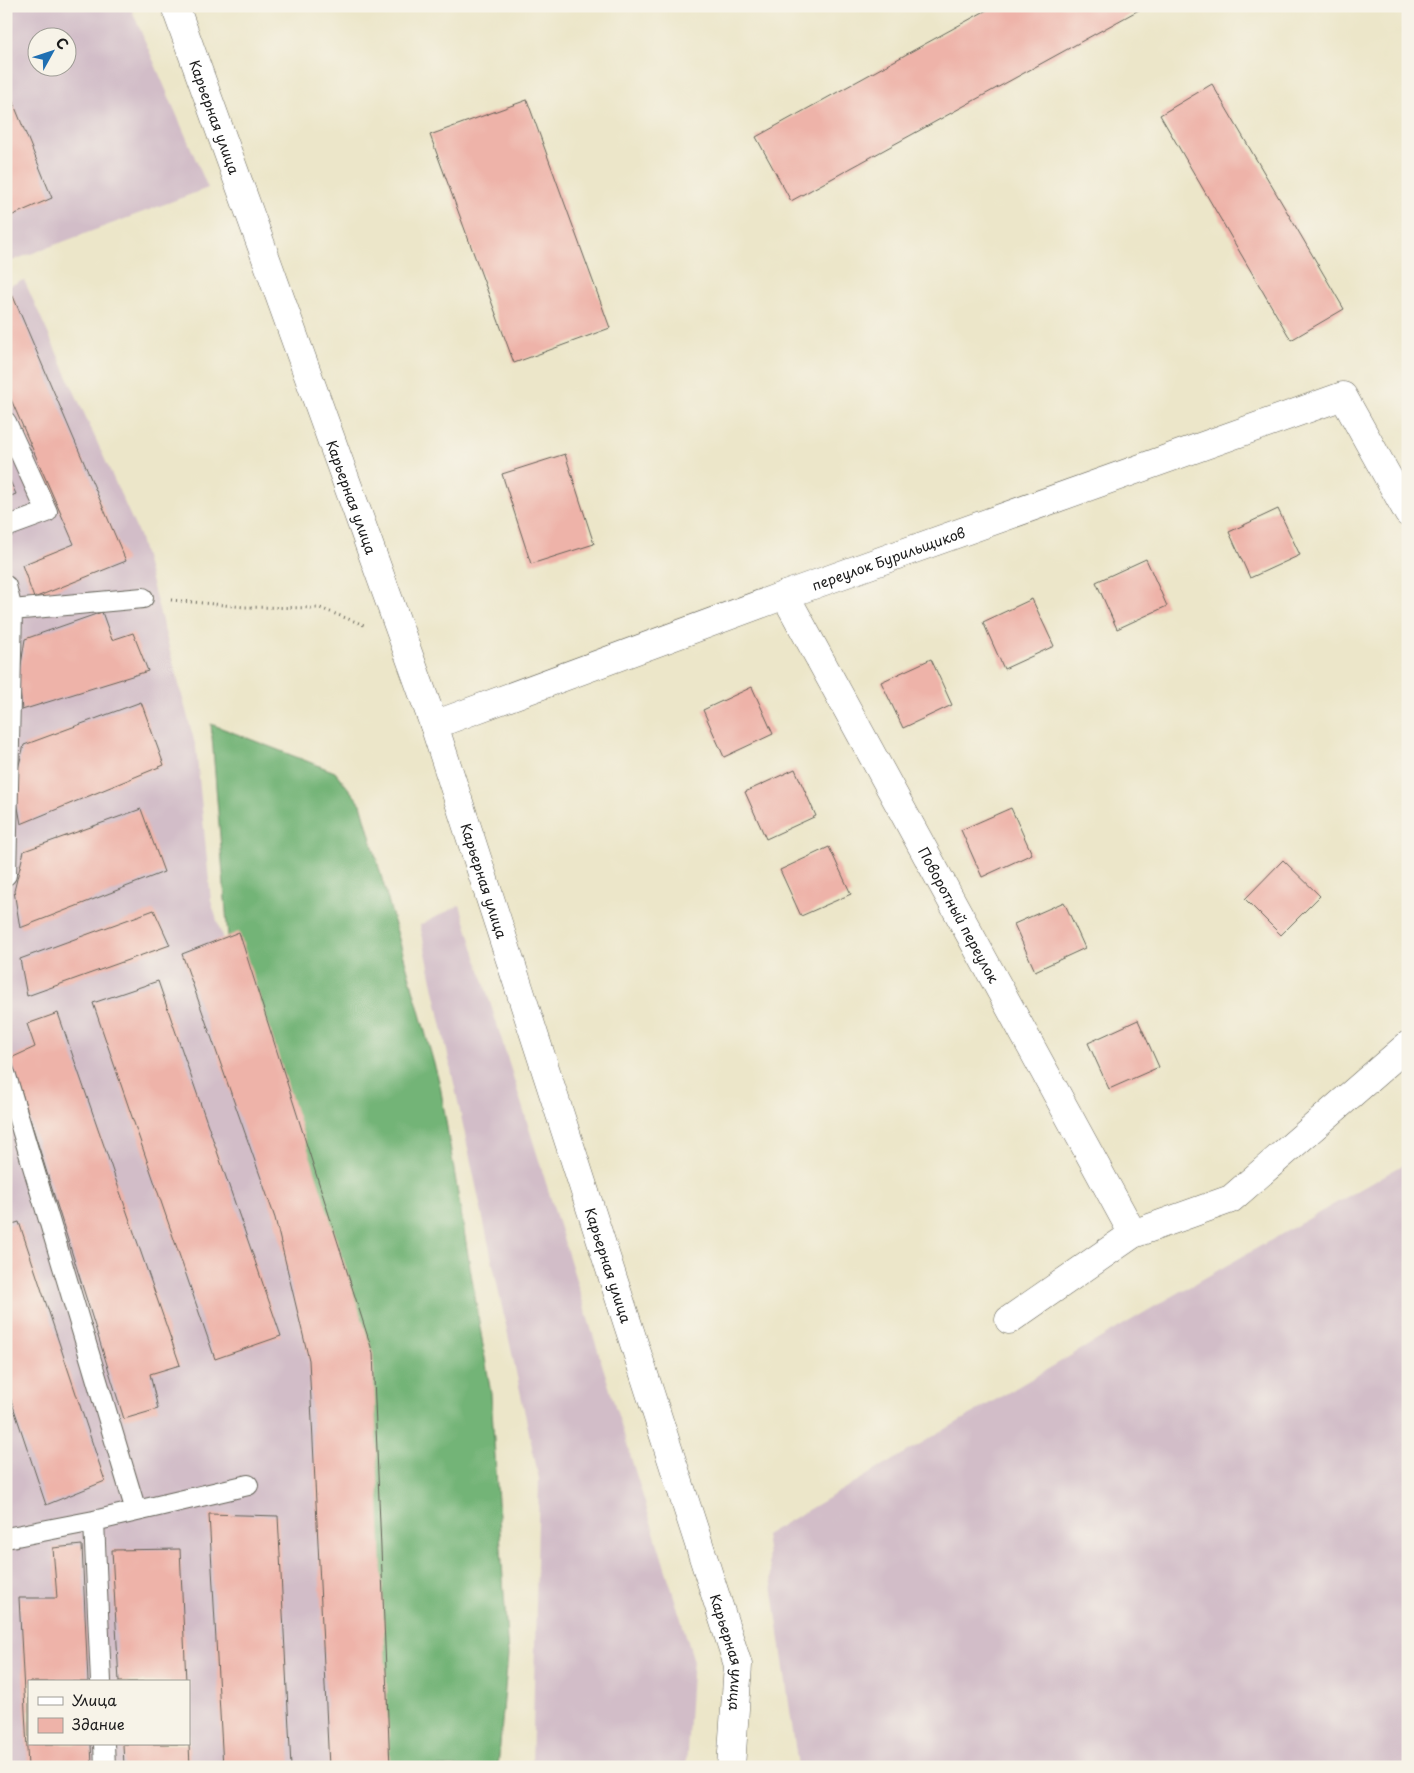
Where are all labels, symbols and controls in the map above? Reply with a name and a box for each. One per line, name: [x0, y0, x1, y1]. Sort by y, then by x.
north arrow: [28, 28, 78, 78]
text: С: [51, 33, 74, 54]
street label: Карьерная улица: [185, 57, 245, 177]
street label: Карьерная улица: [322, 437, 382, 557]
street label: переулок Бурильщиков: [809, 521, 968, 595]
street label: Карьерная улица: [456, 821, 513, 941]
street label: Поворотный переулок: [913, 843, 1005, 987]
street label: Карьерная улица: [580, 1205, 637, 1326]
street label: Карьерная улица: [705, 1591, 748, 1712]
legend: [28, 1680, 190, 1746]
text: Улица: [72, 1688, 117, 1711]
text: Здание: [72, 1712, 125, 1735]

